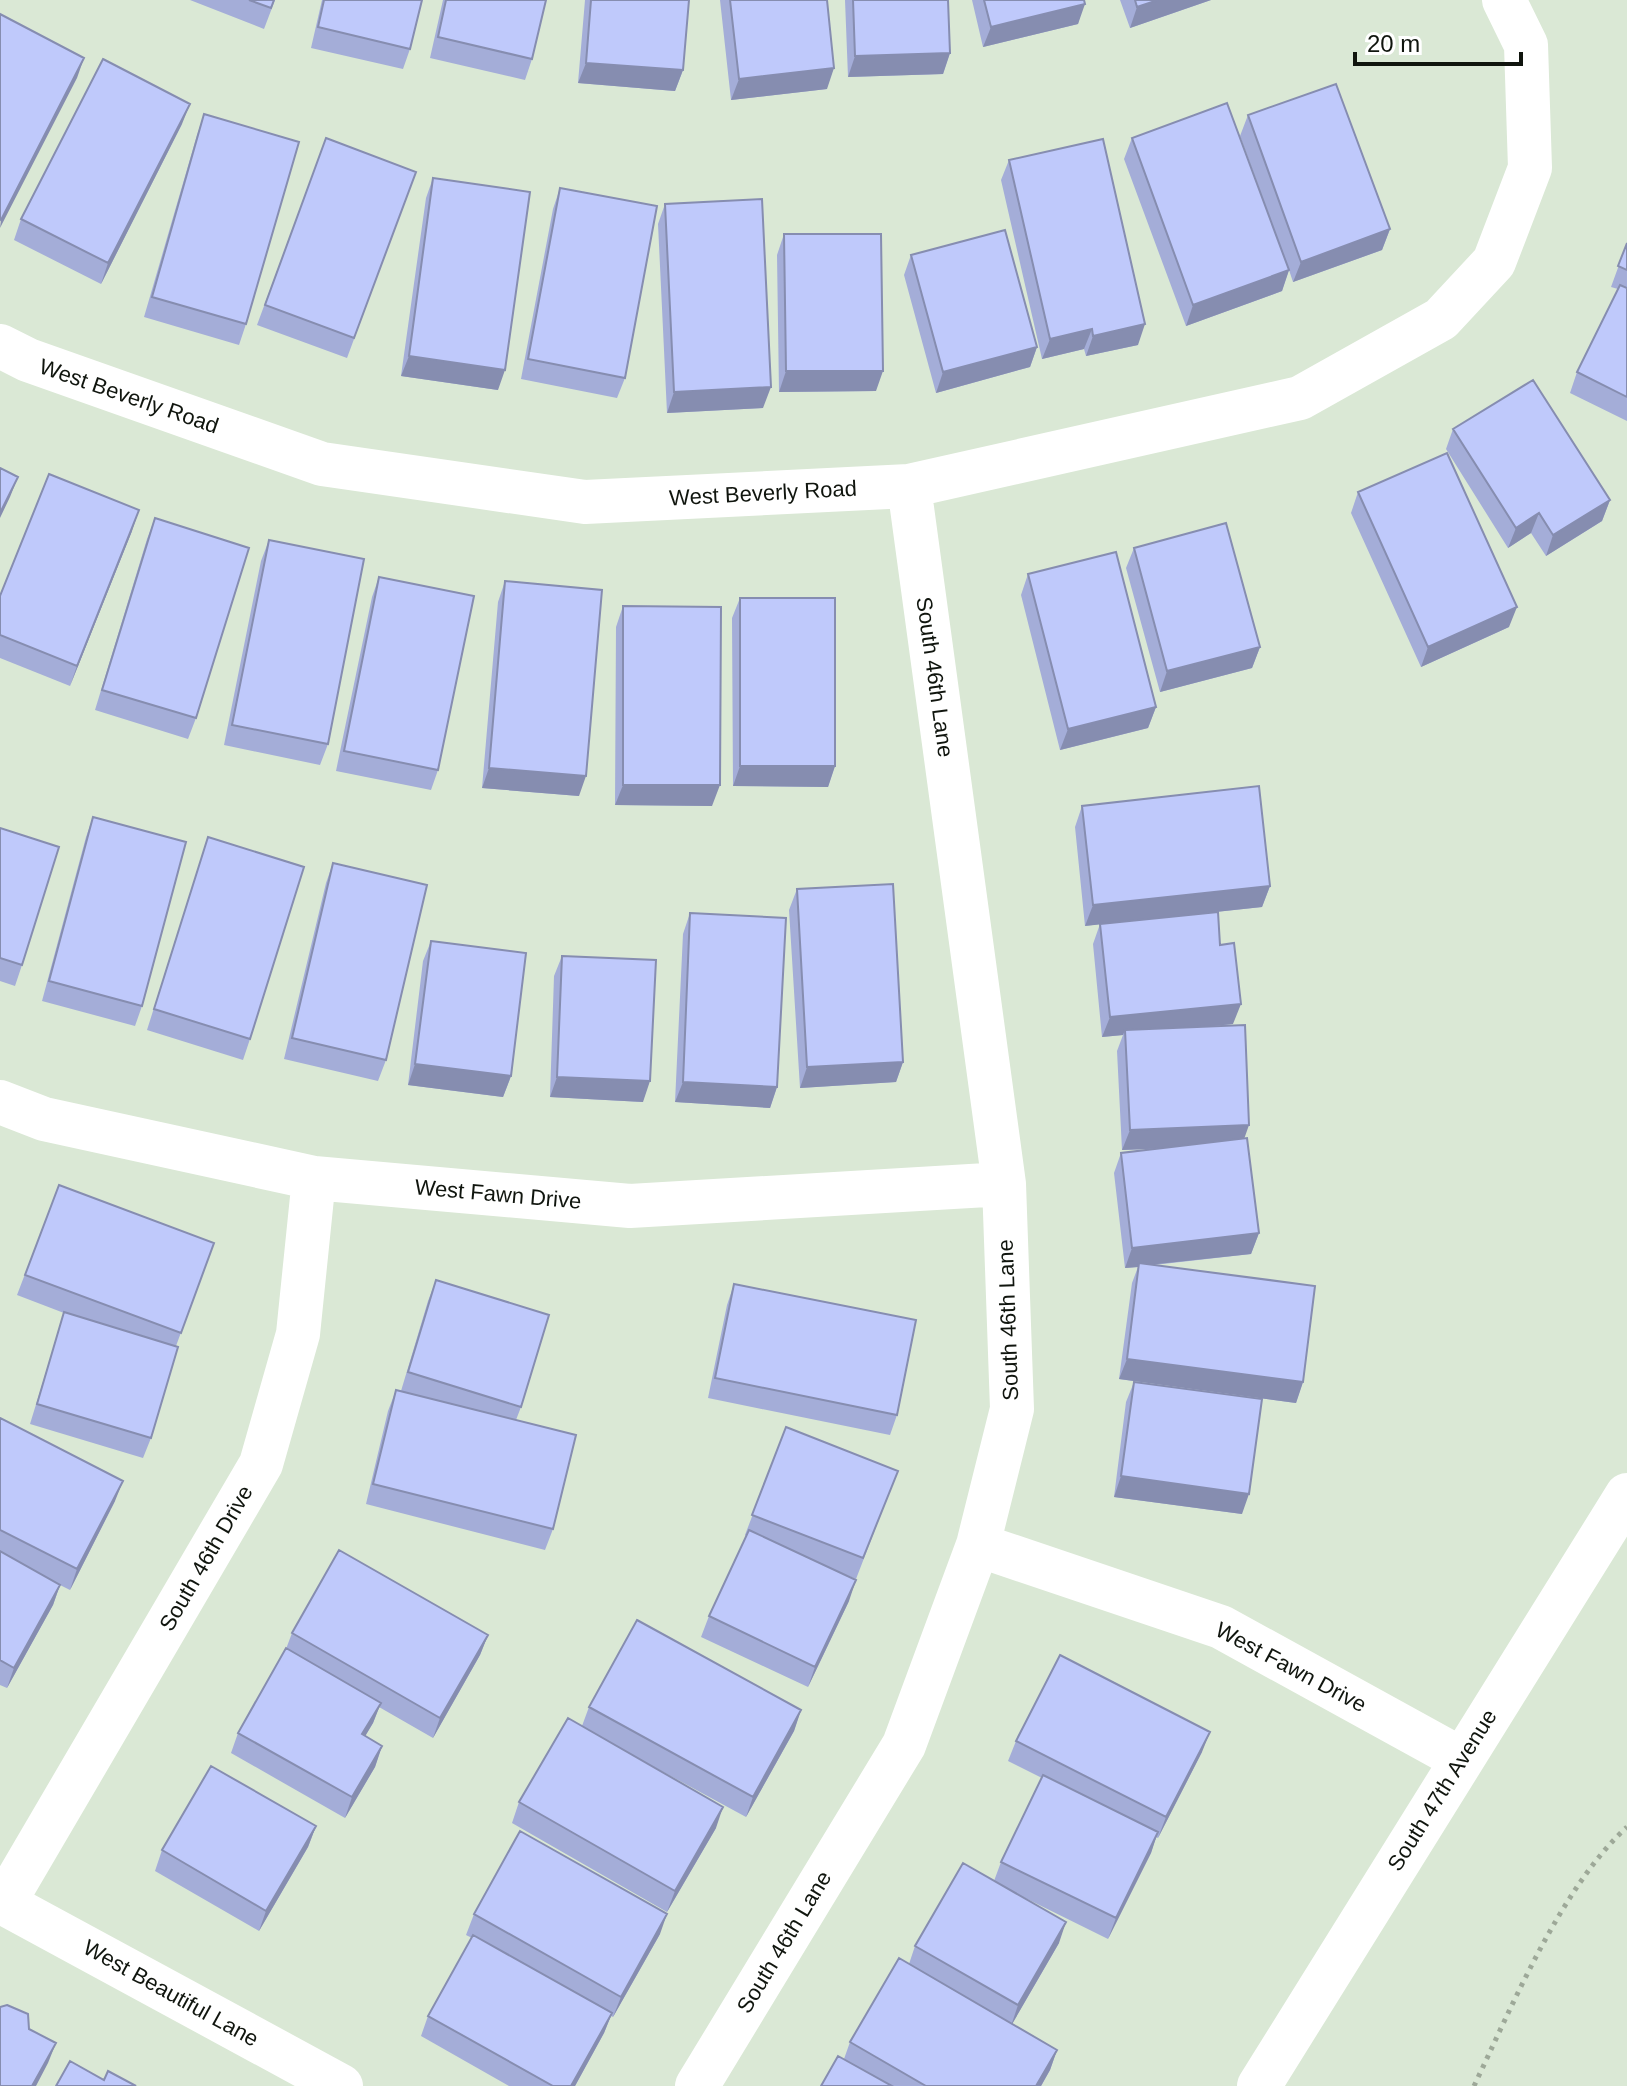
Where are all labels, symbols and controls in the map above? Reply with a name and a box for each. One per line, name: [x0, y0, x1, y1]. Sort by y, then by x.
scale bar: [1355, 16, 1521, 66]
text: 20 m: [1367, 30, 1420, 57]
street label: West Beverly Road: [36, 354, 222, 438]
street label: West Beverly Road: [669, 476, 857, 510]
street label: South 46th Lane: [911, 595, 959, 759]
street label: West Fawn Drive: [414, 1174, 582, 1214]
street label: South 46th Lane: [993, 1239, 1023, 1401]
street label: South 46th Drive: [154, 1481, 258, 1635]
street label: West Fawn Drive: [1211, 1617, 1371, 1717]
street label: South 47th Avenue: [1382, 1705, 1502, 1875]
street label: South 46th Lane: [732, 1866, 836, 2018]
street label: West Beautiful Lane: [79, 1934, 263, 2052]

